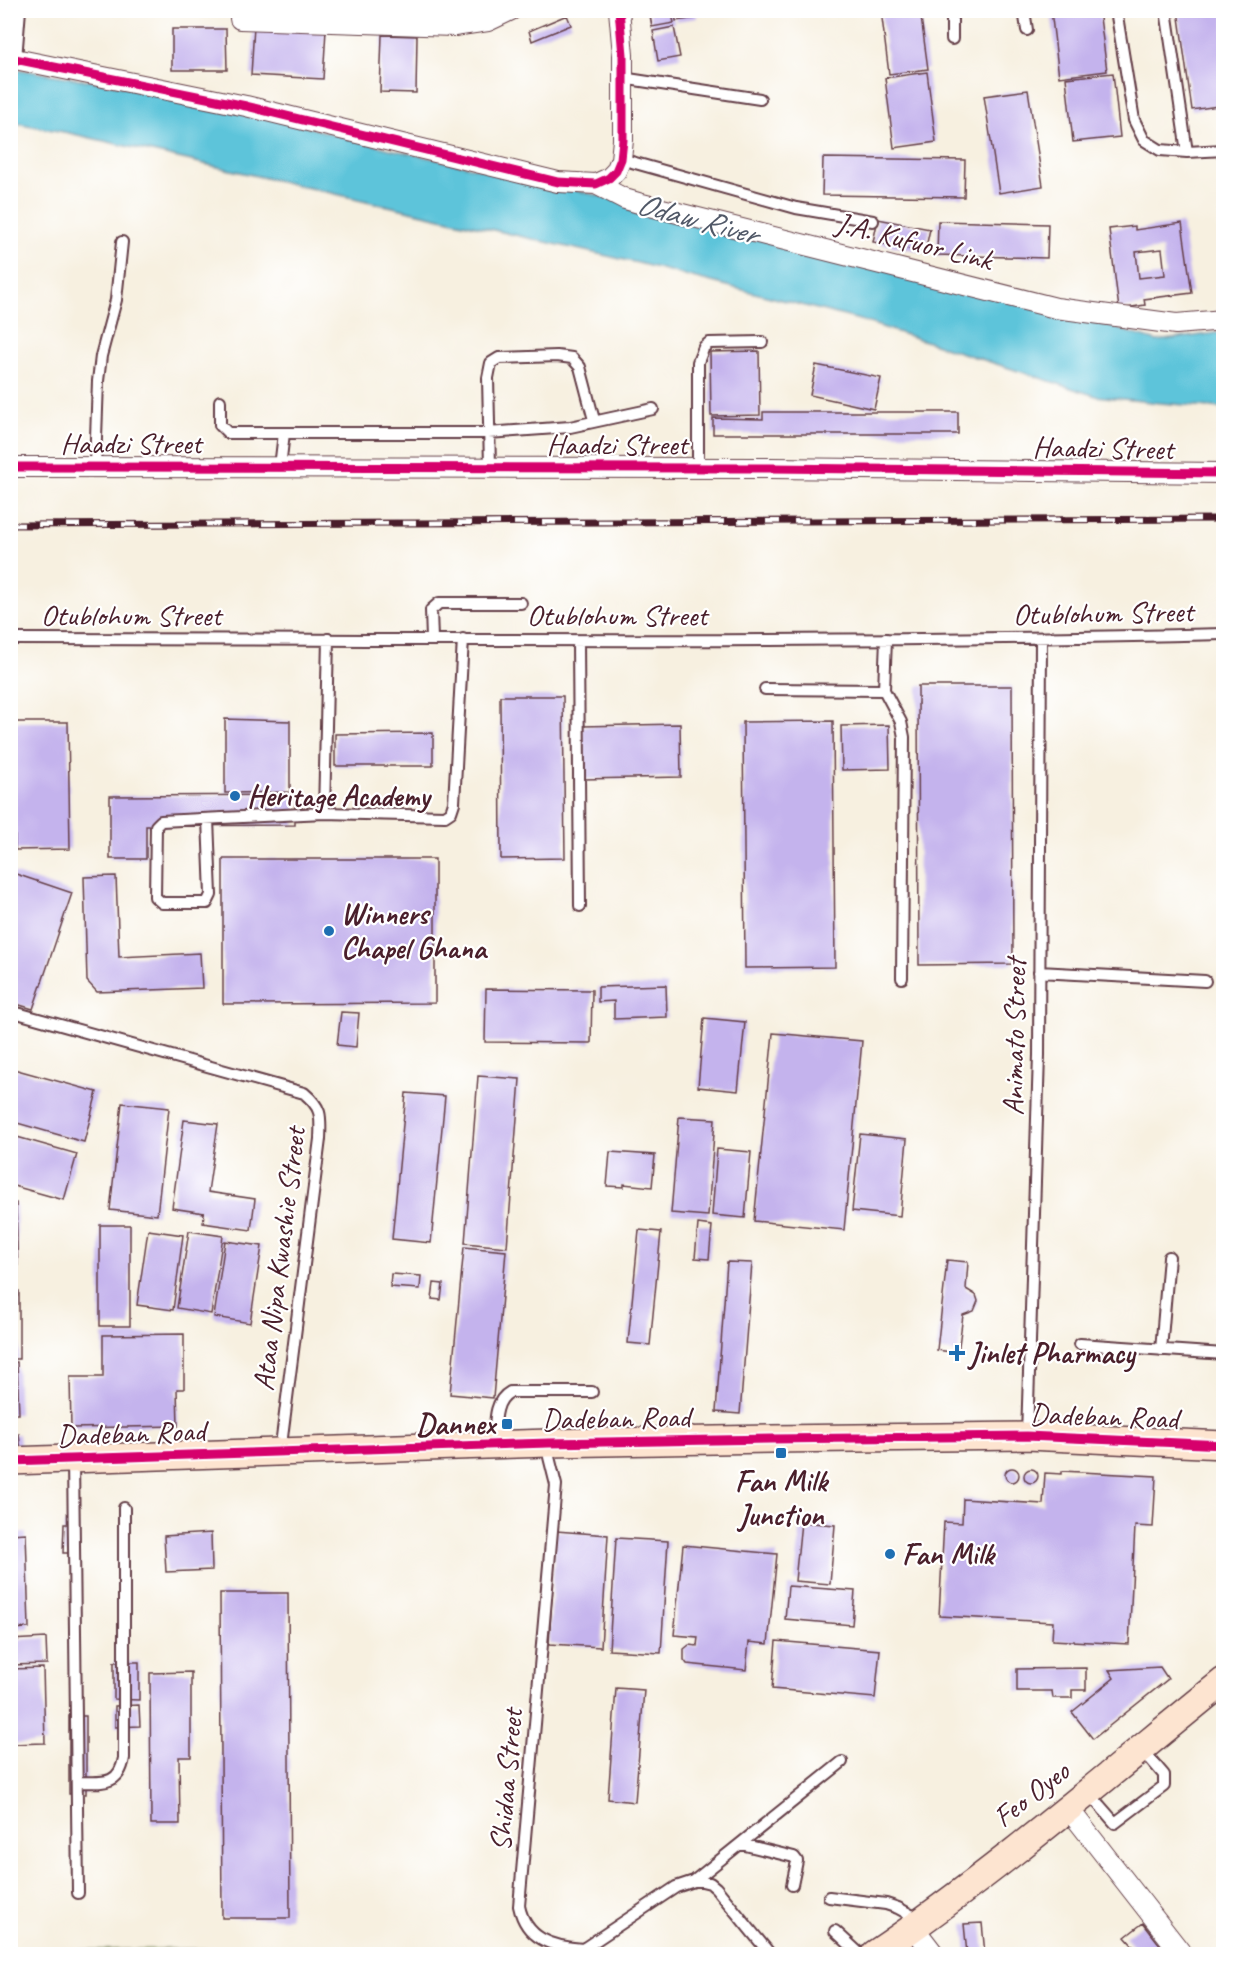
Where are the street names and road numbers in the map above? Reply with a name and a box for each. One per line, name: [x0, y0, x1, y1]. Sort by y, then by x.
street label: J.A. Kufuor Link: [830, 203, 998, 279]
street label: Haadzi Street: [61, 424, 205, 462]
street label: Haadzi Street: [547, 425, 691, 463]
street label: Haadzi Street: [1032, 428, 1177, 468]
street label: Otublohum Street: [1012, 592, 1197, 634]
street label: Otublohum Street: [41, 596, 224, 634]
street label: Otublohum Street: [527, 596, 710, 634]
street label: Animato Street: [994, 954, 1034, 1116]
street label: Ataa Nipa Kwashie Street: [244, 1122, 314, 1393]
street label: Dadeban Road: [1029, 1394, 1183, 1438]
street label: Dadeban Road: [542, 1398, 695, 1438]
street label: Dadeban Road: [56, 1411, 210, 1455]
street label: Shidaa Street: [481, 1704, 531, 1853]
street label: Feo Oyeo: [985, 1751, 1078, 1836]

